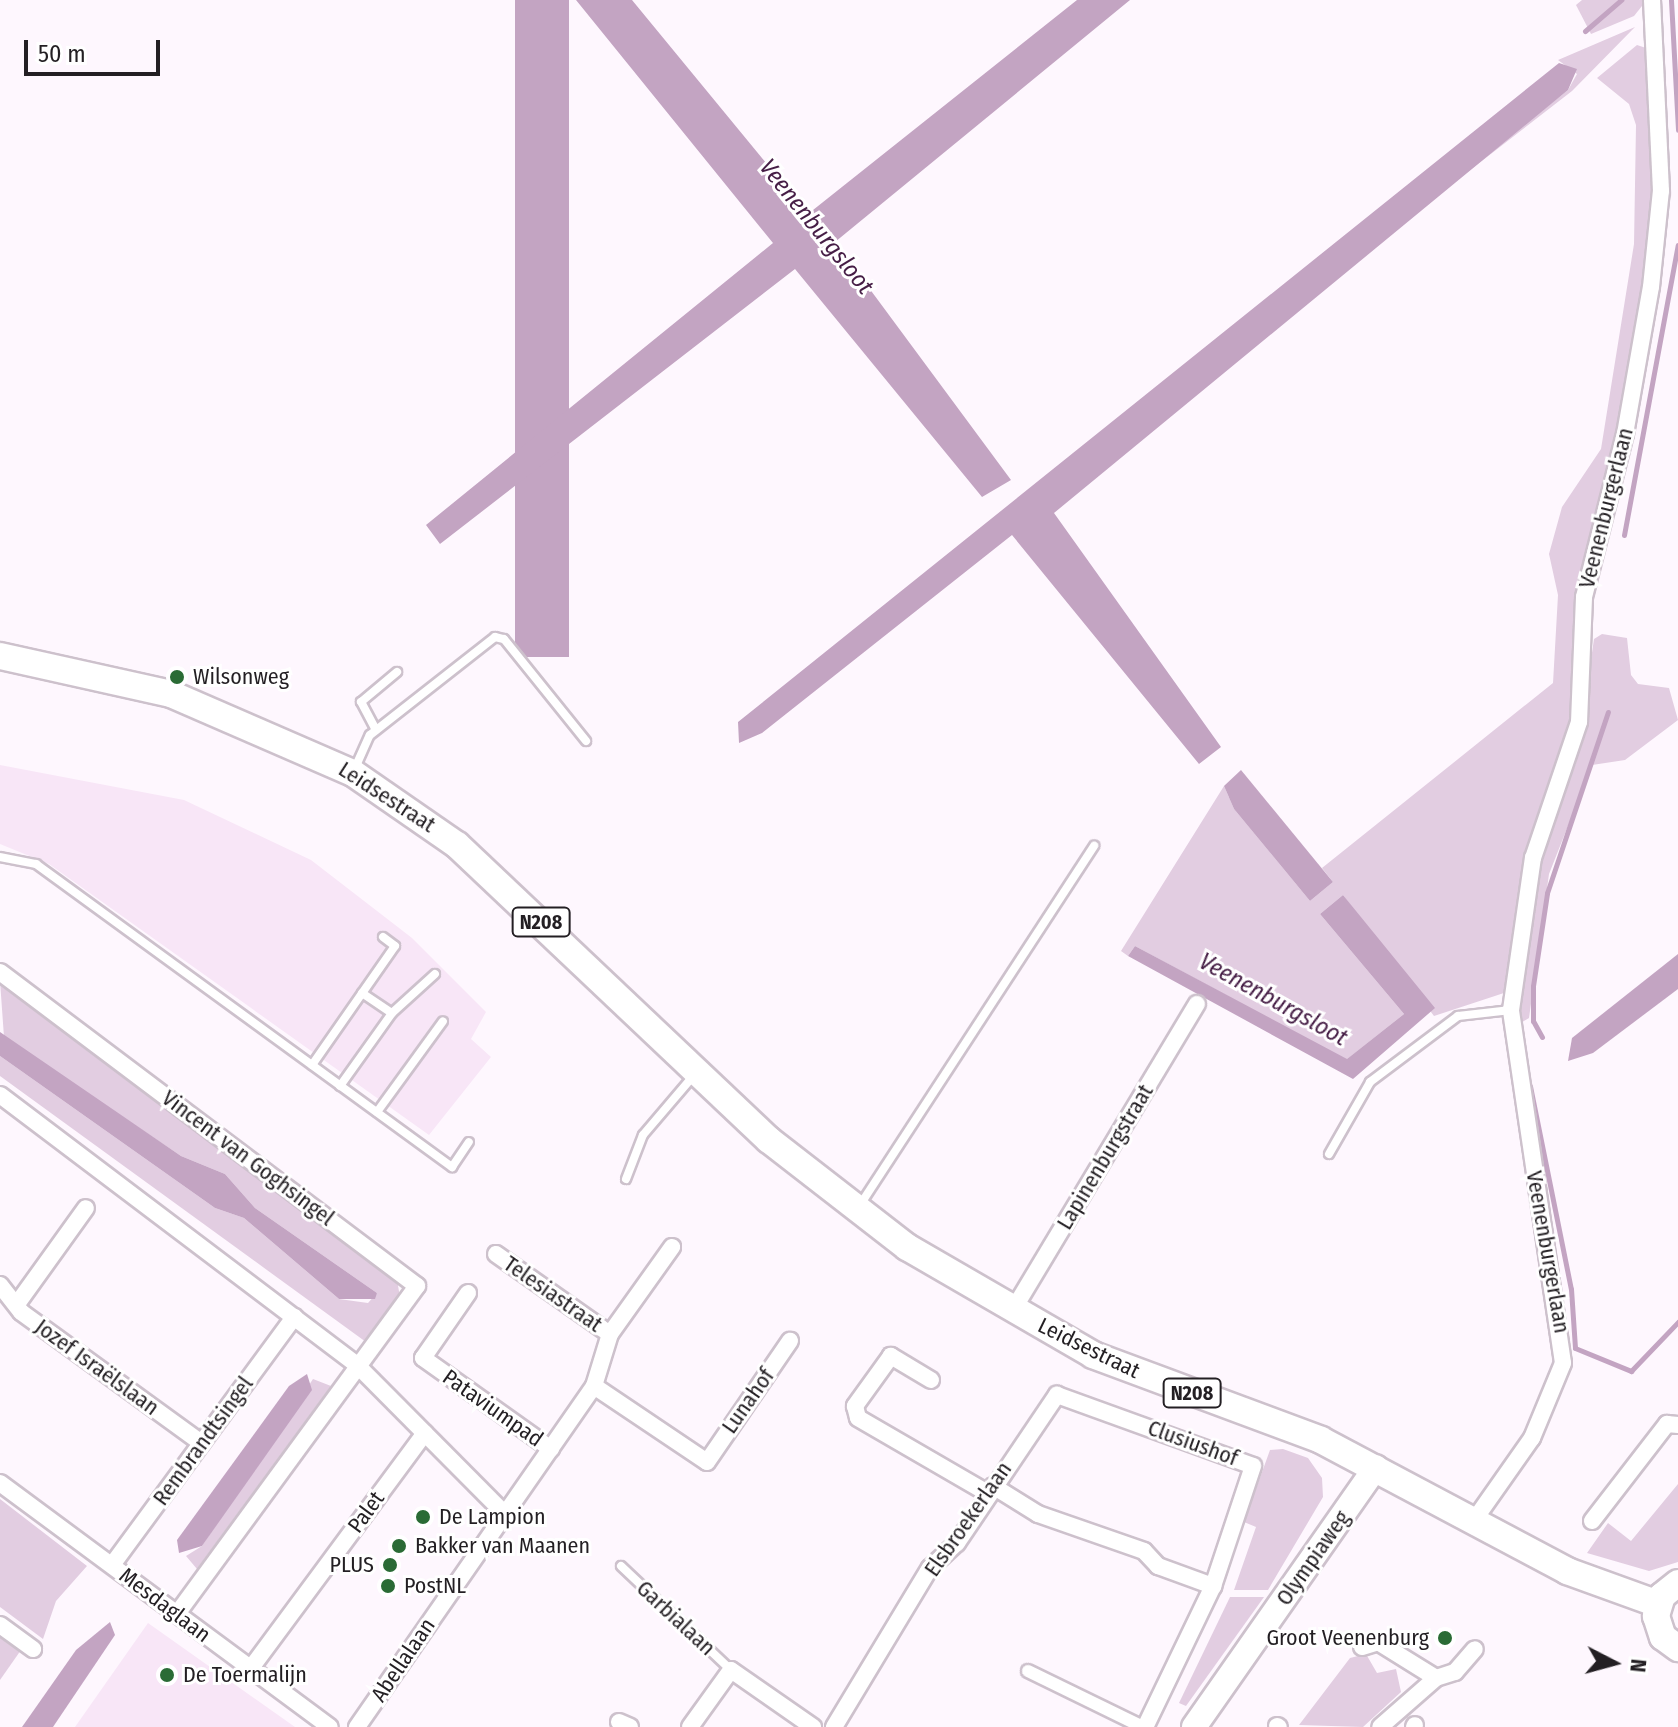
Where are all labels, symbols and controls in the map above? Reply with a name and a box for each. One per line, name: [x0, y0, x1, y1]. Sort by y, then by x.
scale bar: [28, 24, 164, 74]
text: 50 m: [38, 40, 86, 68]
water label: Veenenburgsloot: [753, 154, 879, 300]
street label: Veenenburgerlaan: [1573, 425, 1639, 591]
place label: Wilsonweg: [193, 664, 289, 690]
marker: Wilsonweg: [168, 668, 186, 686]
street label: Leidsestraat: [334, 756, 440, 838]
road number: N208: [511, 906, 571, 938]
water label: Veenenburgsloot: [1194, 947, 1352, 1053]
street label: Lapinenburgstraat: [1051, 1080, 1159, 1234]
street label: Vincent van Goghsingel: [157, 1085, 339, 1231]
street label: Veenenburgerlaan: [1521, 1169, 1575, 1335]
street label: Telesiastraat: [499, 1250, 607, 1338]
street label: Leidsestraat: [1034, 1312, 1144, 1384]
street label: Jozef Israëlslaan: [30, 1313, 164, 1421]
street label: Lunahof: [716, 1363, 780, 1439]
street label: Pataviumpad: [438, 1364, 548, 1452]
street label: Rembrandtsingel: [147, 1371, 259, 1511]
road number: N208: [1162, 1377, 1222, 1409]
street label: Clusiushof: [1144, 1415, 1242, 1471]
street label: Elsbroekerlaan: [919, 1457, 1017, 1581]
street label: Palet: [342, 1486, 390, 1538]
place label: De Lampion: [439, 1504, 546, 1530]
street label: Olympiaweg: [1271, 1506, 1355, 1610]
marker: De Lampion: [414, 1508, 432, 1526]
place label: Bakker van Maanen: [415, 1533, 590, 1559]
marker: Bakker van Maanen: [390, 1537, 408, 1555]
place label: PLUS: [330, 1552, 374, 1578]
marker: PLUS: [381, 1556, 399, 1574]
street label: Mesdaglaan: [114, 1562, 216, 1648]
place label: PostNL: [404, 1573, 466, 1599]
street label: Garbialaan: [631, 1575, 721, 1661]
marker: PostNL: [379, 1577, 397, 1595]
street label: Abellalaan: [366, 1613, 440, 1707]
north arrow: [1574, 1623, 1654, 1703]
place label: Groot Veenenburg: [1266, 1625, 1429, 1651]
marker: Groot Veenenburg: [1436, 1629, 1454, 1647]
text: N: [1624, 1658, 1652, 1674]
place label: De Toermalijn: [183, 1662, 307, 1688]
marker: De Toermalijn: [158, 1666, 176, 1684]

